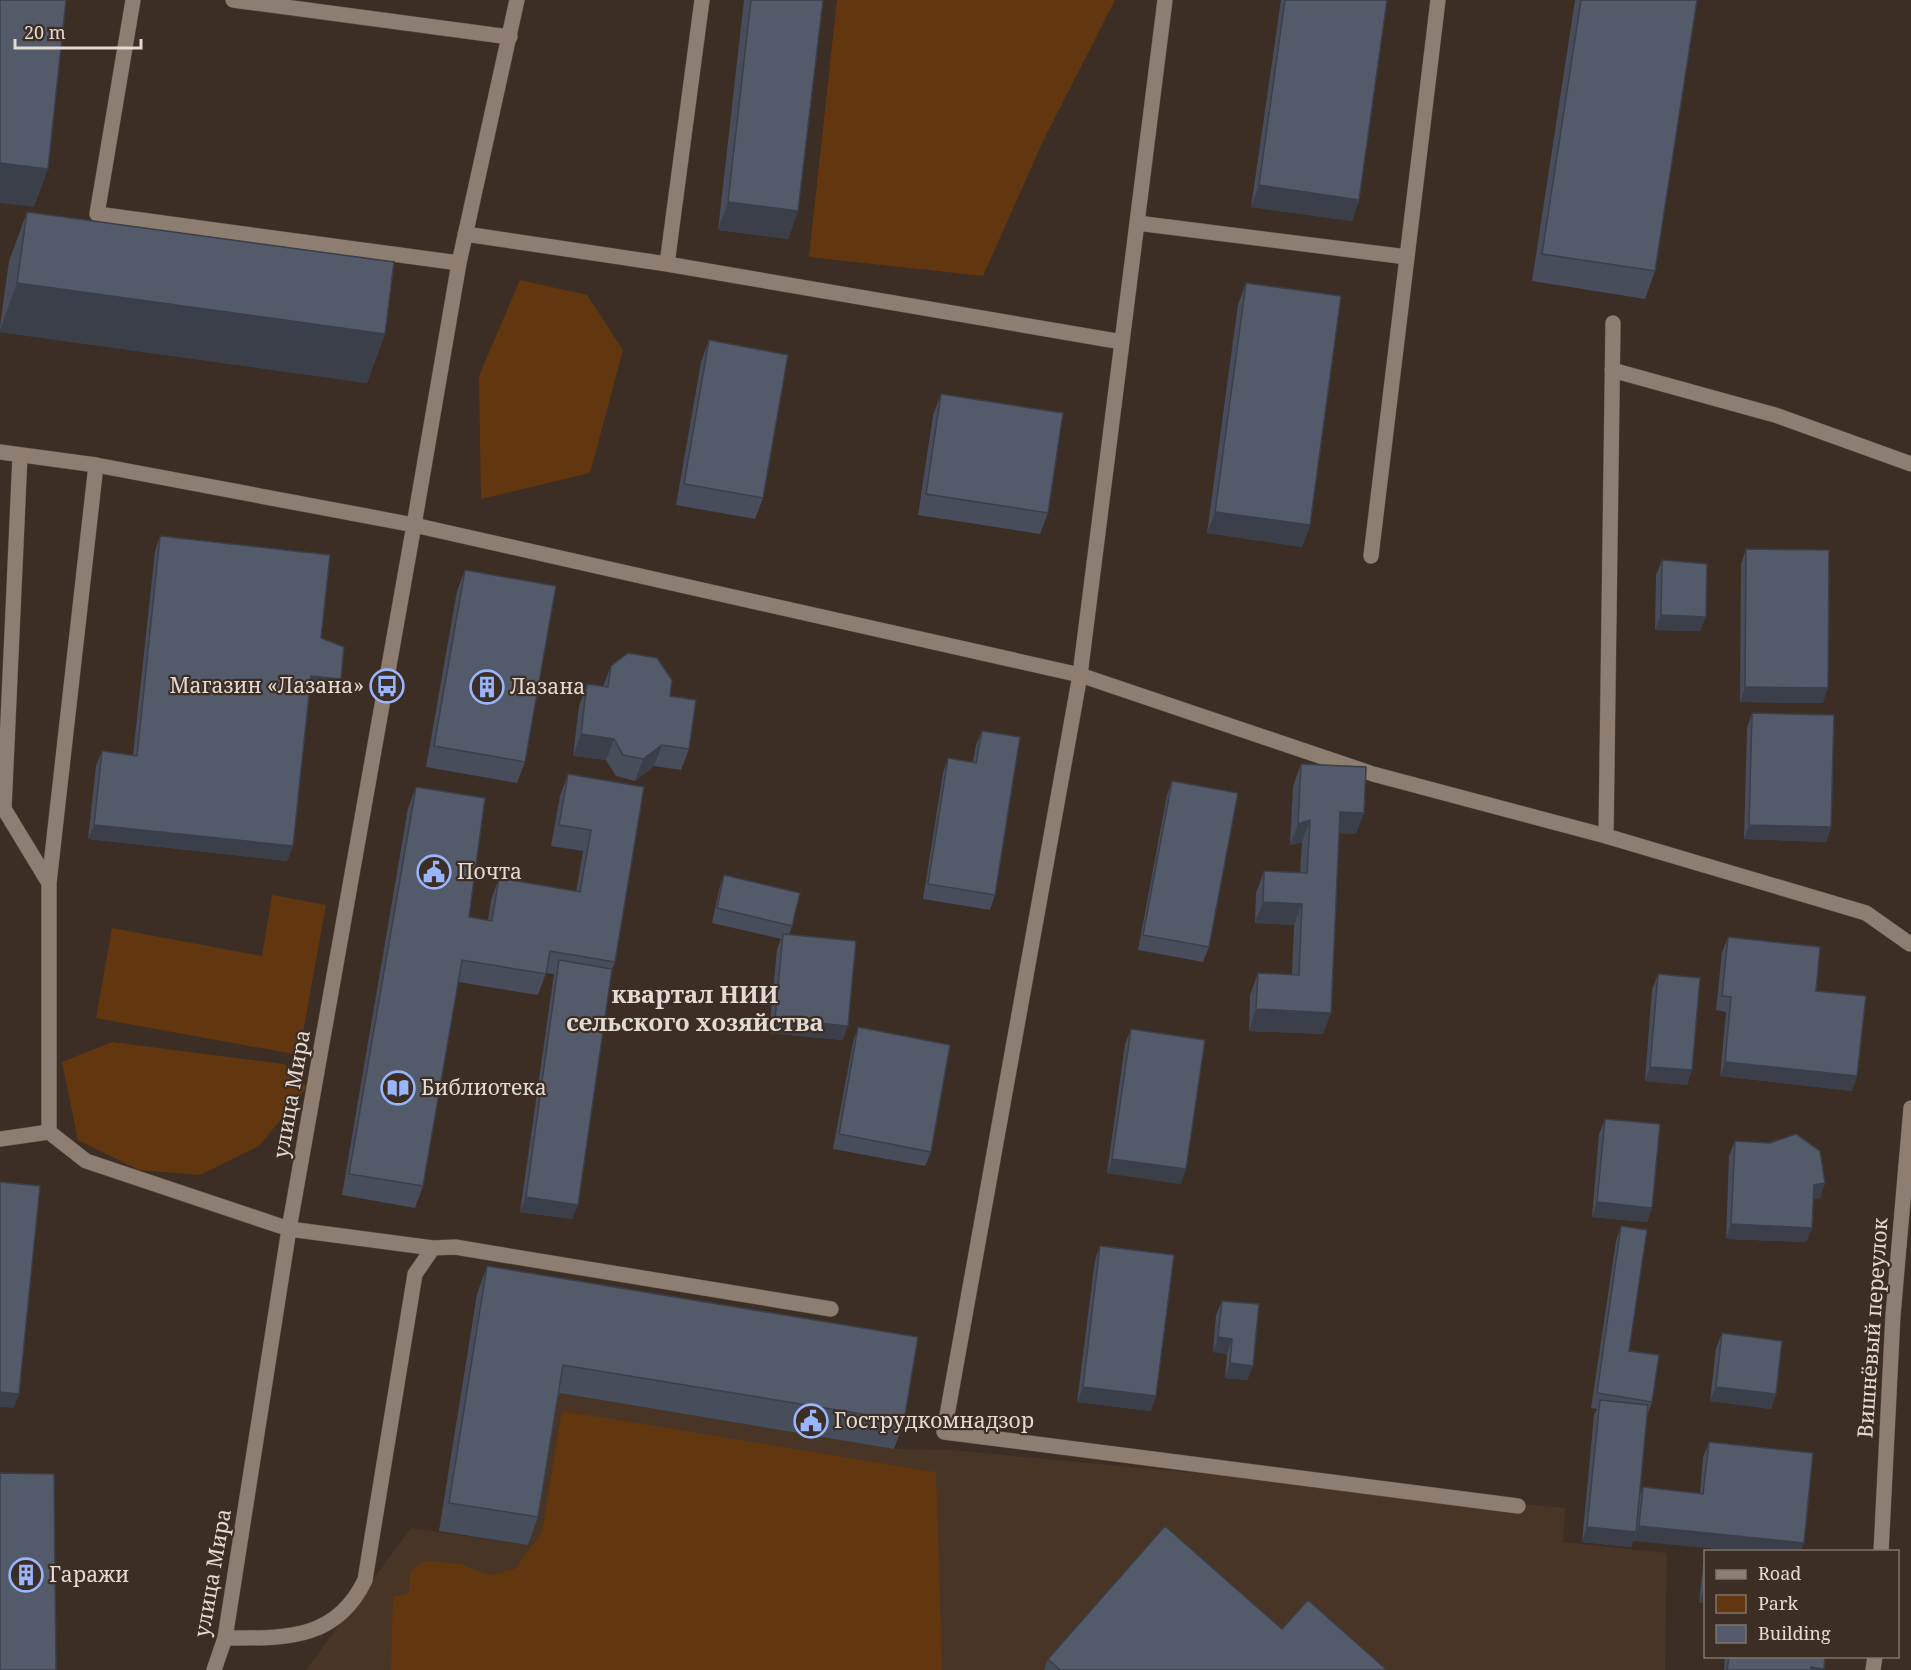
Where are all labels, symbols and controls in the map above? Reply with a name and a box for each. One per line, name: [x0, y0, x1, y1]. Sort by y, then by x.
scale bar: [15, 12, 141, 50]
text: 20 m: [24, 20, 66, 44]
bus stop icon: Магазин «Лазана»: [369, 668, 405, 704]
building icon: Лазана: [469, 669, 505, 705]
place label: Магазин «Лазана»: [169, 671, 364, 699]
place label: Лазана: [510, 672, 585, 700]
public building icon: Почта: [416, 854, 452, 890]
place label: Почта: [457, 857, 522, 885]
district label: квартал НИИ сельского хозяйства: [566, 977, 824, 1038]
street label: улица Мира: [266, 1027, 316, 1160]
library icon: Библиотека: [380, 1070, 416, 1106]
place label: Библиотека: [421, 1073, 547, 1101]
street label: Вишнёвый переулок: [1850, 1216, 1894, 1439]
public building icon: Гострудкомнадзор: [793, 1403, 829, 1439]
place label: Гострудкомнадзор: [834, 1406, 1034, 1434]
street label: улица Мира: [187, 1506, 237, 1639]
legend: [1704, 1550, 1899, 1658]
building icon: Гаражи: [8, 1557, 44, 1593]
place label: Гаражи: [49, 1560, 129, 1588]
text: Road: [1758, 1561, 1801, 1585]
text: Park: [1758, 1591, 1798, 1615]
text: Building: [1758, 1621, 1831, 1645]

